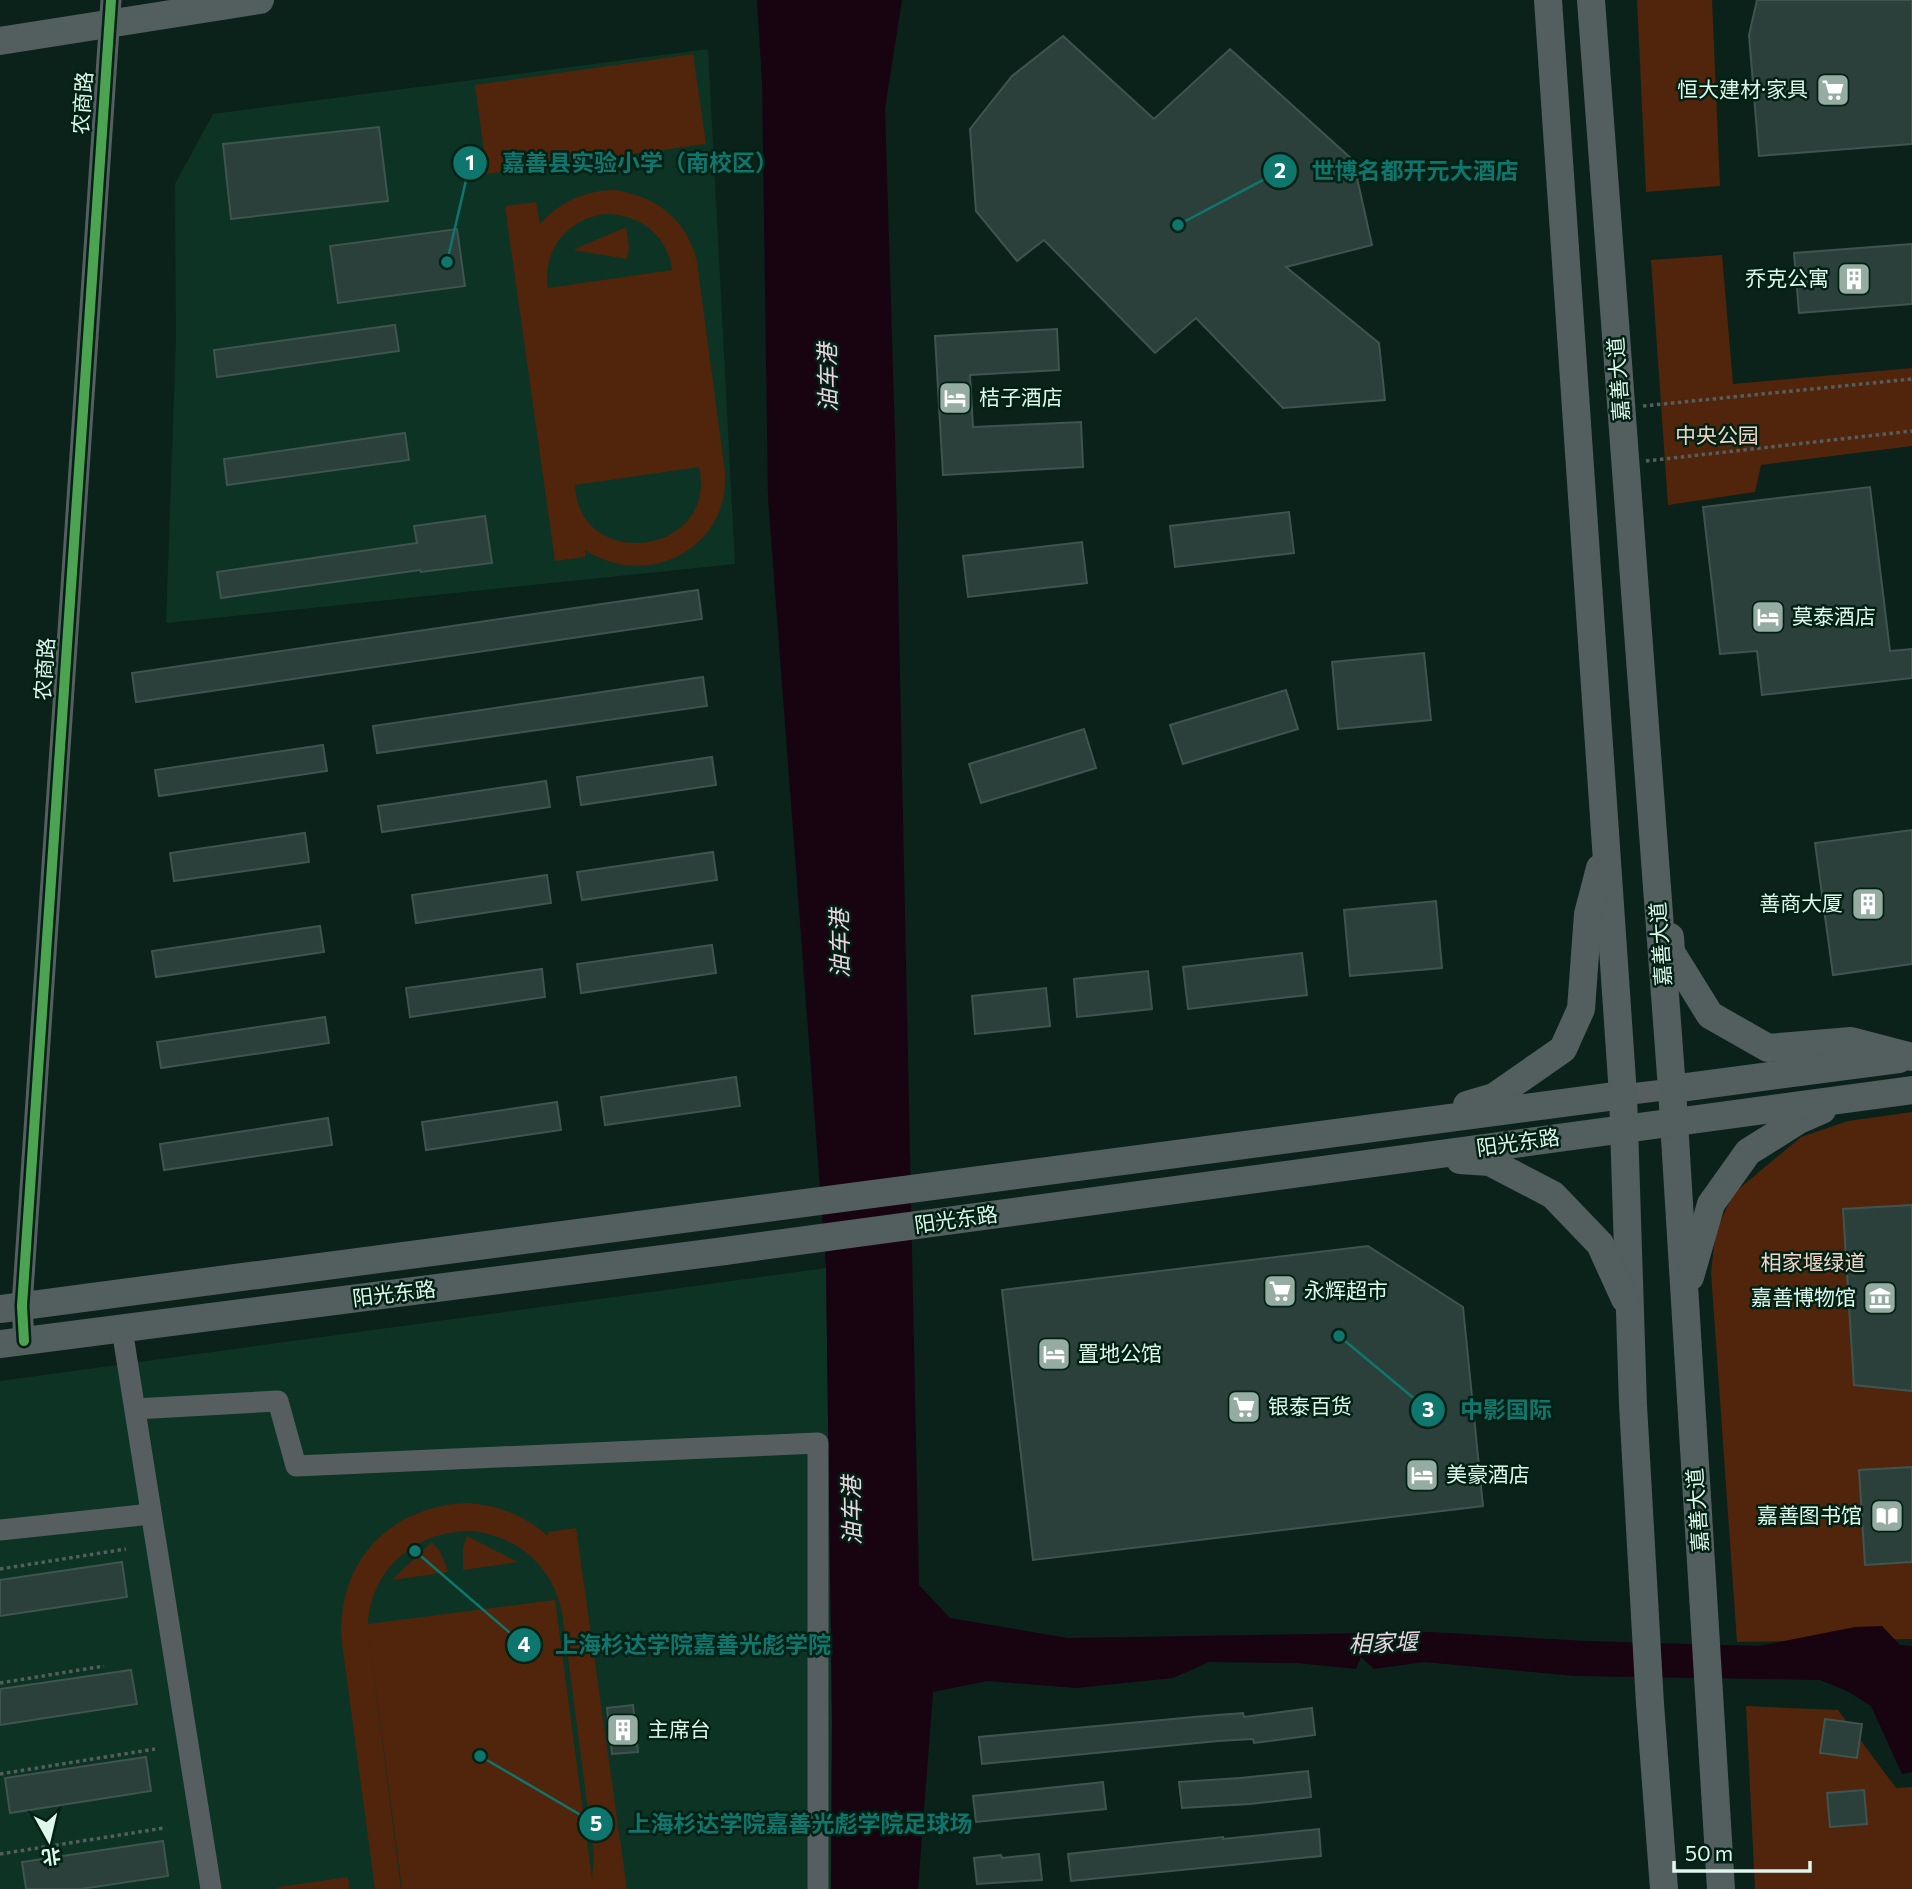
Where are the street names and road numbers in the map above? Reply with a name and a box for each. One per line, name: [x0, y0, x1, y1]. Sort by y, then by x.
street label: 农商路: [67, 71, 96, 135]
street label: 嘉善大道: [1602, 336, 1633, 422]
street label: 农商路: [29, 637, 58, 701]
street label: 嘉善大道: [1644, 901, 1675, 987]
street label: 阳光东路: [1474, 1123, 1561, 1160]
street label: 阳光东路: [912, 1200, 999, 1237]
street label: 阳光东路: [351, 1275, 437, 1310]
street label: 嘉善大道: [1681, 1467, 1712, 1553]

